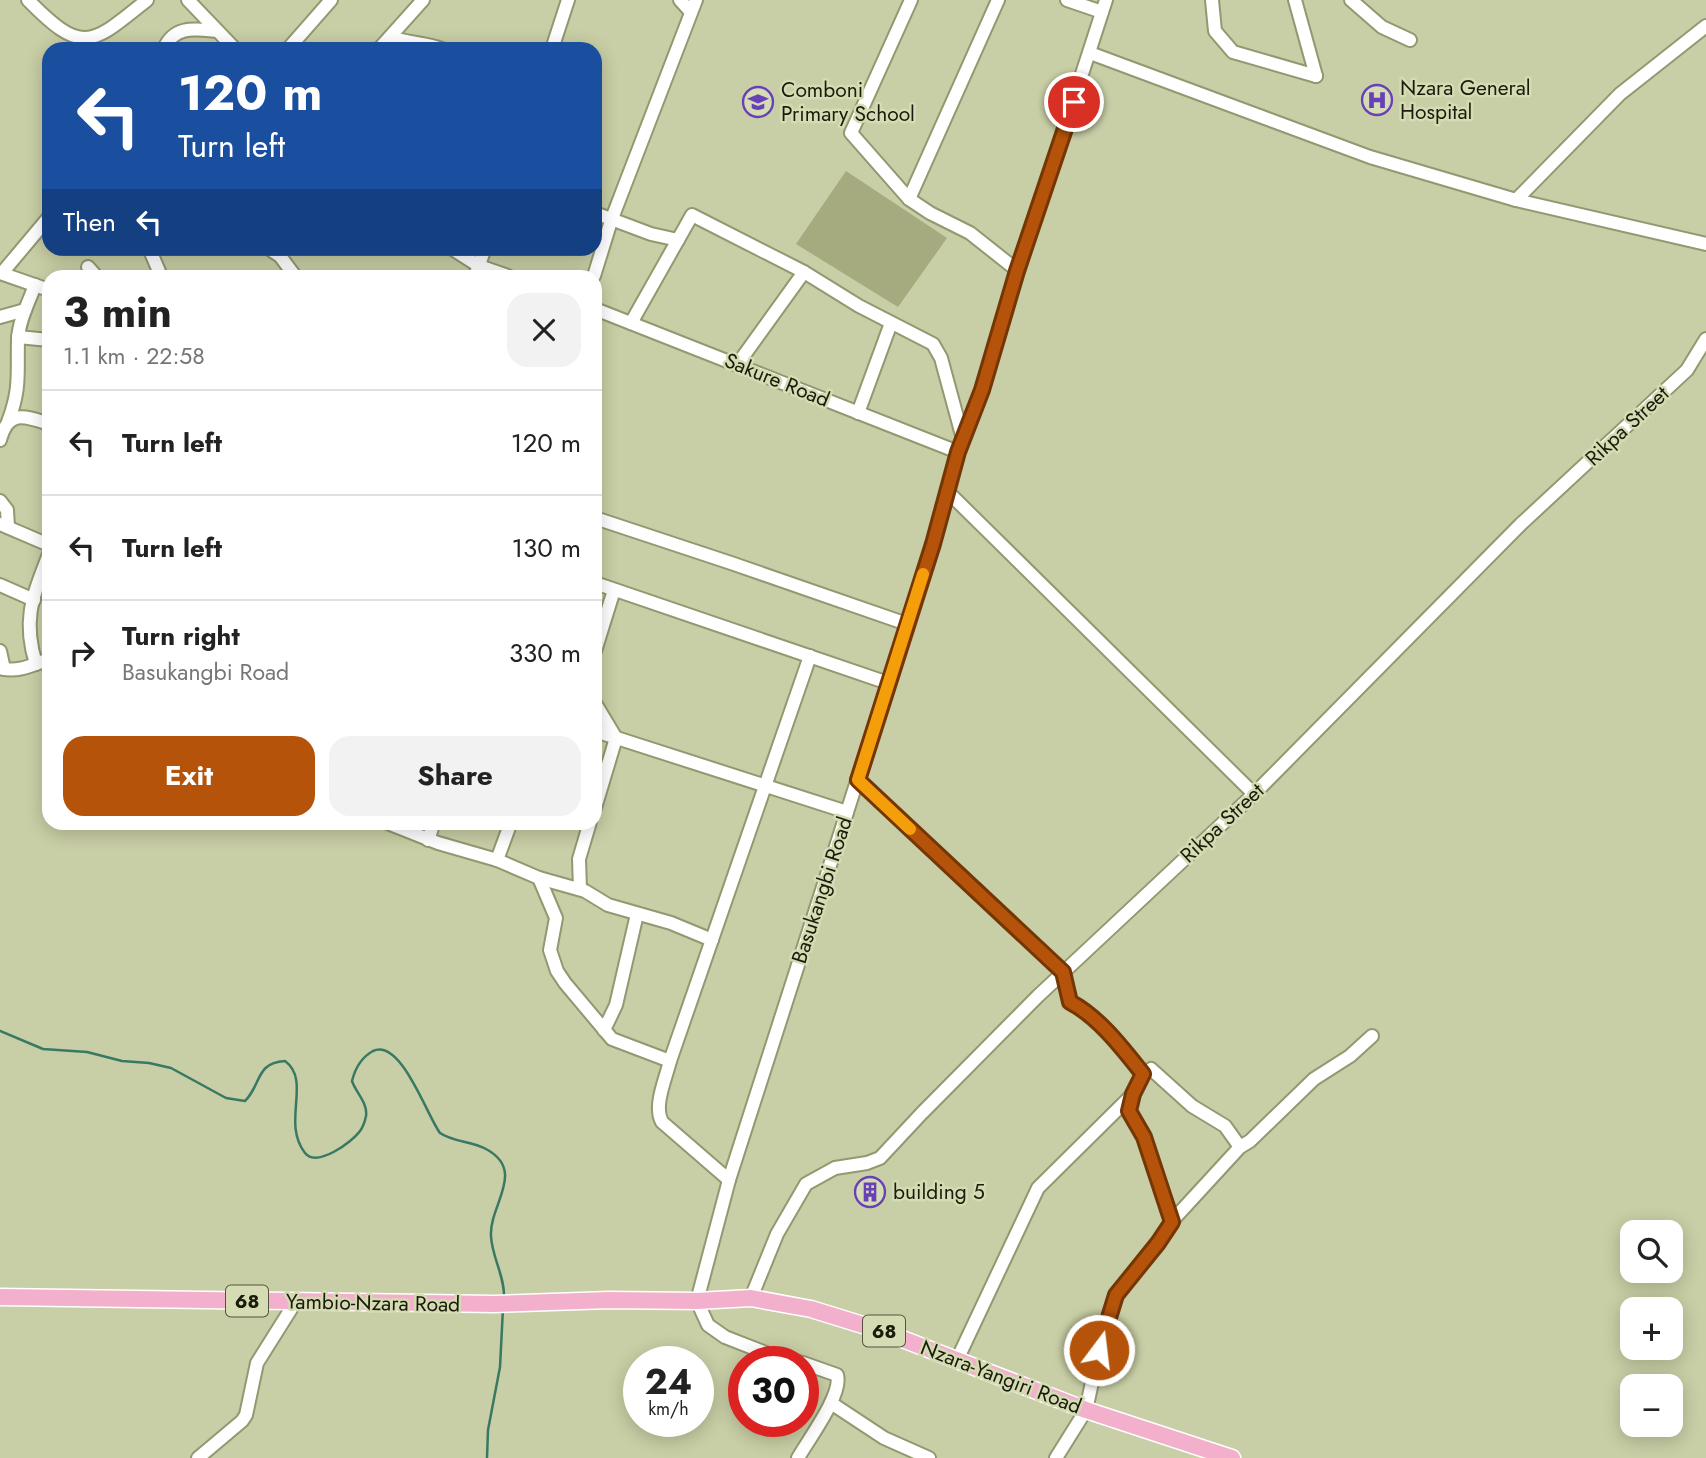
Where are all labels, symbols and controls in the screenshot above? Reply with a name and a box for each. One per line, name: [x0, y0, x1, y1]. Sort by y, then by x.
text: 120 m: [178, 58, 322, 128]
icon: left: [63, 70, 154, 161]
pin: [1044, 72, 1104, 132]
place label: Nzara General Hospital: [1400, 73, 1531, 127]
place label: Comboni Primary School: [781, 75, 915, 129]
icon: arrive: [1055, 83, 1093, 121]
hospital icon: Nzara General Hospital: [1360, 83, 1394, 117]
school or university icon: Comboni Primary School: [741, 85, 775, 119]
text: Turn left: [178, 123, 285, 169]
text: Then: [63, 203, 116, 241]
icon: left: [130, 203, 168, 241]
text: 3 min: [63, 282, 172, 343]
button: close: [507, 293, 581, 367]
text: 1.1 km · 22:58: [63, 339, 205, 373]
street label: Sakure Road: [720, 345, 834, 415]
street label: Rikpa Street: [1578, 379, 1676, 473]
icon: left: [63, 424, 101, 462]
text: Turn left: [122, 424, 222, 462]
text: 120 m: [511, 424, 581, 462]
icon: left: [63, 529, 101, 567]
text: Turn left: [122, 529, 222, 567]
text: 130 m: [511, 529, 581, 567]
text: Turn right: [122, 617, 240, 655]
icon: right: [63, 634, 101, 672]
text: 330 m: [509, 634, 581, 672]
text: Basukangbi Road: [122, 655, 289, 689]
button: Exit: [63, 736, 315, 816]
button: Share: [329, 736, 581, 816]
street label: Rikpa Street: [1173, 776, 1271, 870]
street label: Basukangbi Road: [784, 813, 860, 967]
building icon: building 5: [853, 1175, 887, 1209]
place label: building 5: [893, 1177, 985, 1207]
map controls: [1620, 1220, 1683, 1437]
button: search: [1620, 1220, 1683, 1283]
road number: 68: [226, 1286, 268, 1316]
street label: Yambio-Nzara Road: [286, 1286, 460, 1320]
button: +: [1620, 1297, 1683, 1360]
position arrow: [1062, 1313, 1136, 1387]
road number: 68: [863, 1316, 905, 1346]
street label: Nzara-Yangiri Road: [916, 1332, 1086, 1422]
speed limit sign: 30: [728, 1346, 819, 1437]
text: 24: [645, 1357, 692, 1407]
button: −: [1620, 1374, 1683, 1437]
text: km/h: [648, 1396, 689, 1422]

